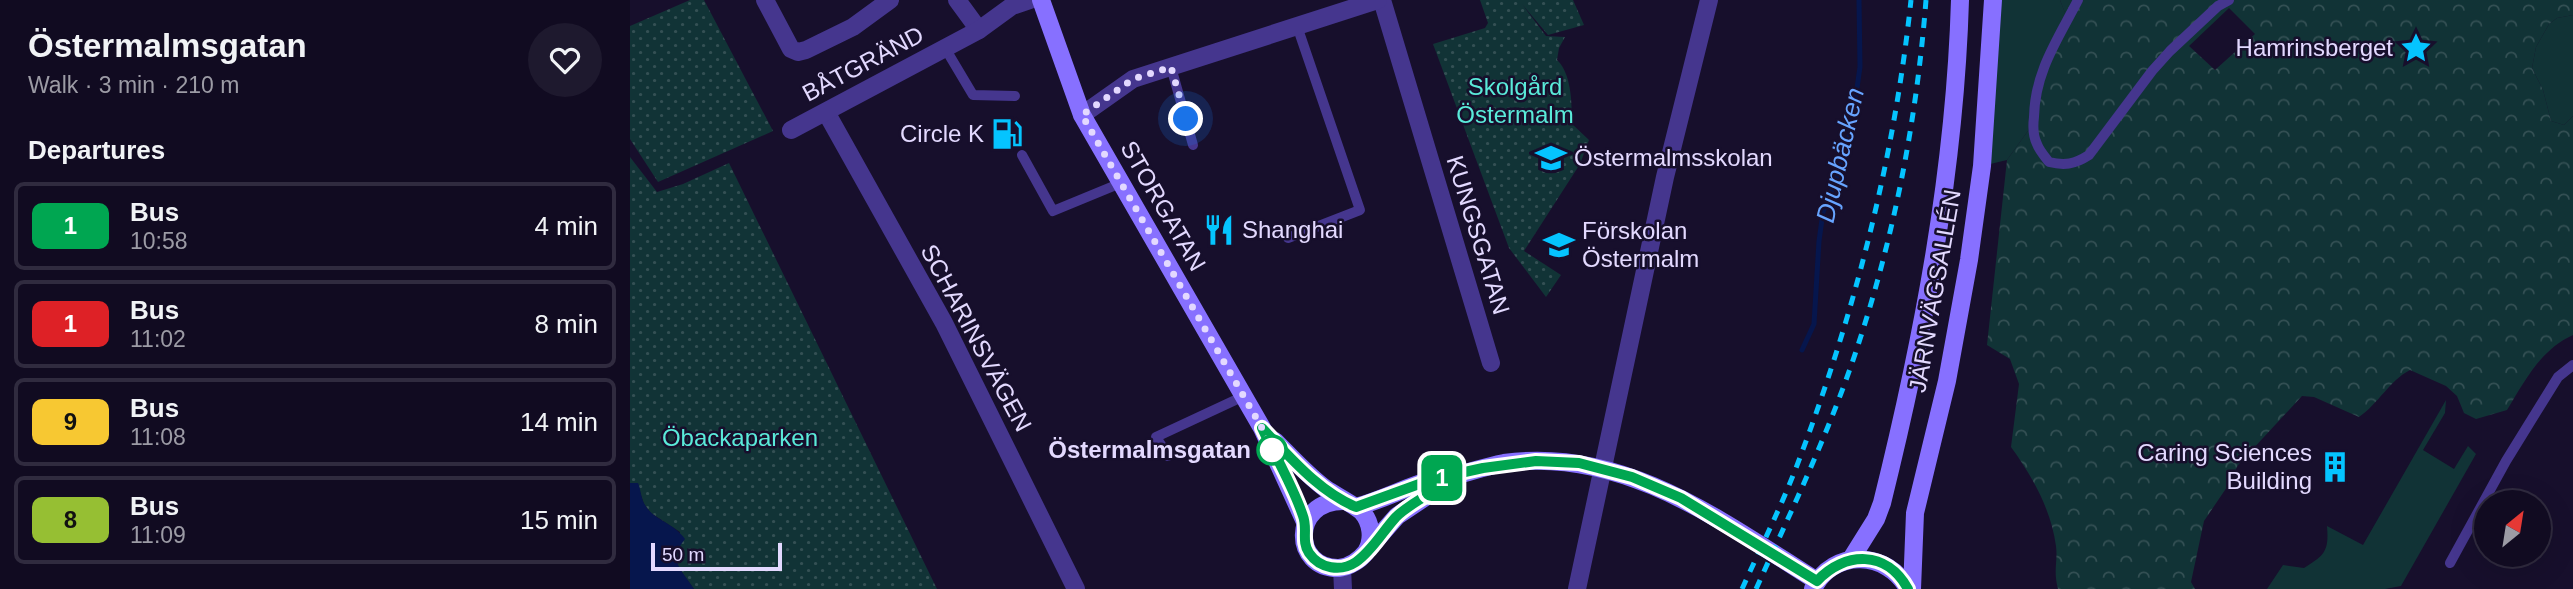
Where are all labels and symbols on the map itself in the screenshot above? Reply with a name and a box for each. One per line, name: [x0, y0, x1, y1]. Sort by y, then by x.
street label: BÅTGRÄND: [798, 20, 928, 107]
place icon: Hamrinsberget: [2399, 31, 2433, 65]
place label: Hamrinsberget: [2236, 34, 2393, 61]
park label: Skolgård Östermalm: [1456, 73, 1574, 128]
water label: Djupbäcken: [1810, 85, 1870, 225]
your location: [1168, 101, 1203, 136]
fuel station icon: Circle K: [990, 117, 1024, 151]
place label: Circle K: [900, 120, 984, 147]
street label: STORGATAN: [1115, 136, 1211, 275]
school or university icon: Östermalmsskolan: [1534, 141, 1568, 175]
place label: Östermalmsskolan: [1574, 144, 1773, 171]
street label: KUNGSGATAN: [1442, 152, 1515, 317]
street label: JÄRNVÄGSALLÉN: [1903, 187, 1966, 394]
restaurant icon: Shanghai: [1202, 213, 1236, 247]
place label: Shanghai: [1242, 216, 1343, 243]
place label: Förskolan Östermalm: [1582, 217, 1699, 272]
school or university icon: Förskolan Östermalm: [1542, 228, 1576, 262]
street label: SCHARINSVÄGEN: [916, 240, 1037, 436]
park label: Öbackaparken: [662, 424, 818, 451]
marker: Östermalmsgatan: [1257, 435, 1287, 465]
place label: Östermalmsgatan: [1048, 436, 1251, 463]
place label: Caring Sciences Building: [2137, 439, 2312, 494]
building icon: Caring Sciences Building: [2318, 450, 2352, 484]
line badge: 1: [1419, 455, 1465, 501]
north arrow: [2474, 490, 2552, 567]
scale bar: [651, 540, 782, 572]

